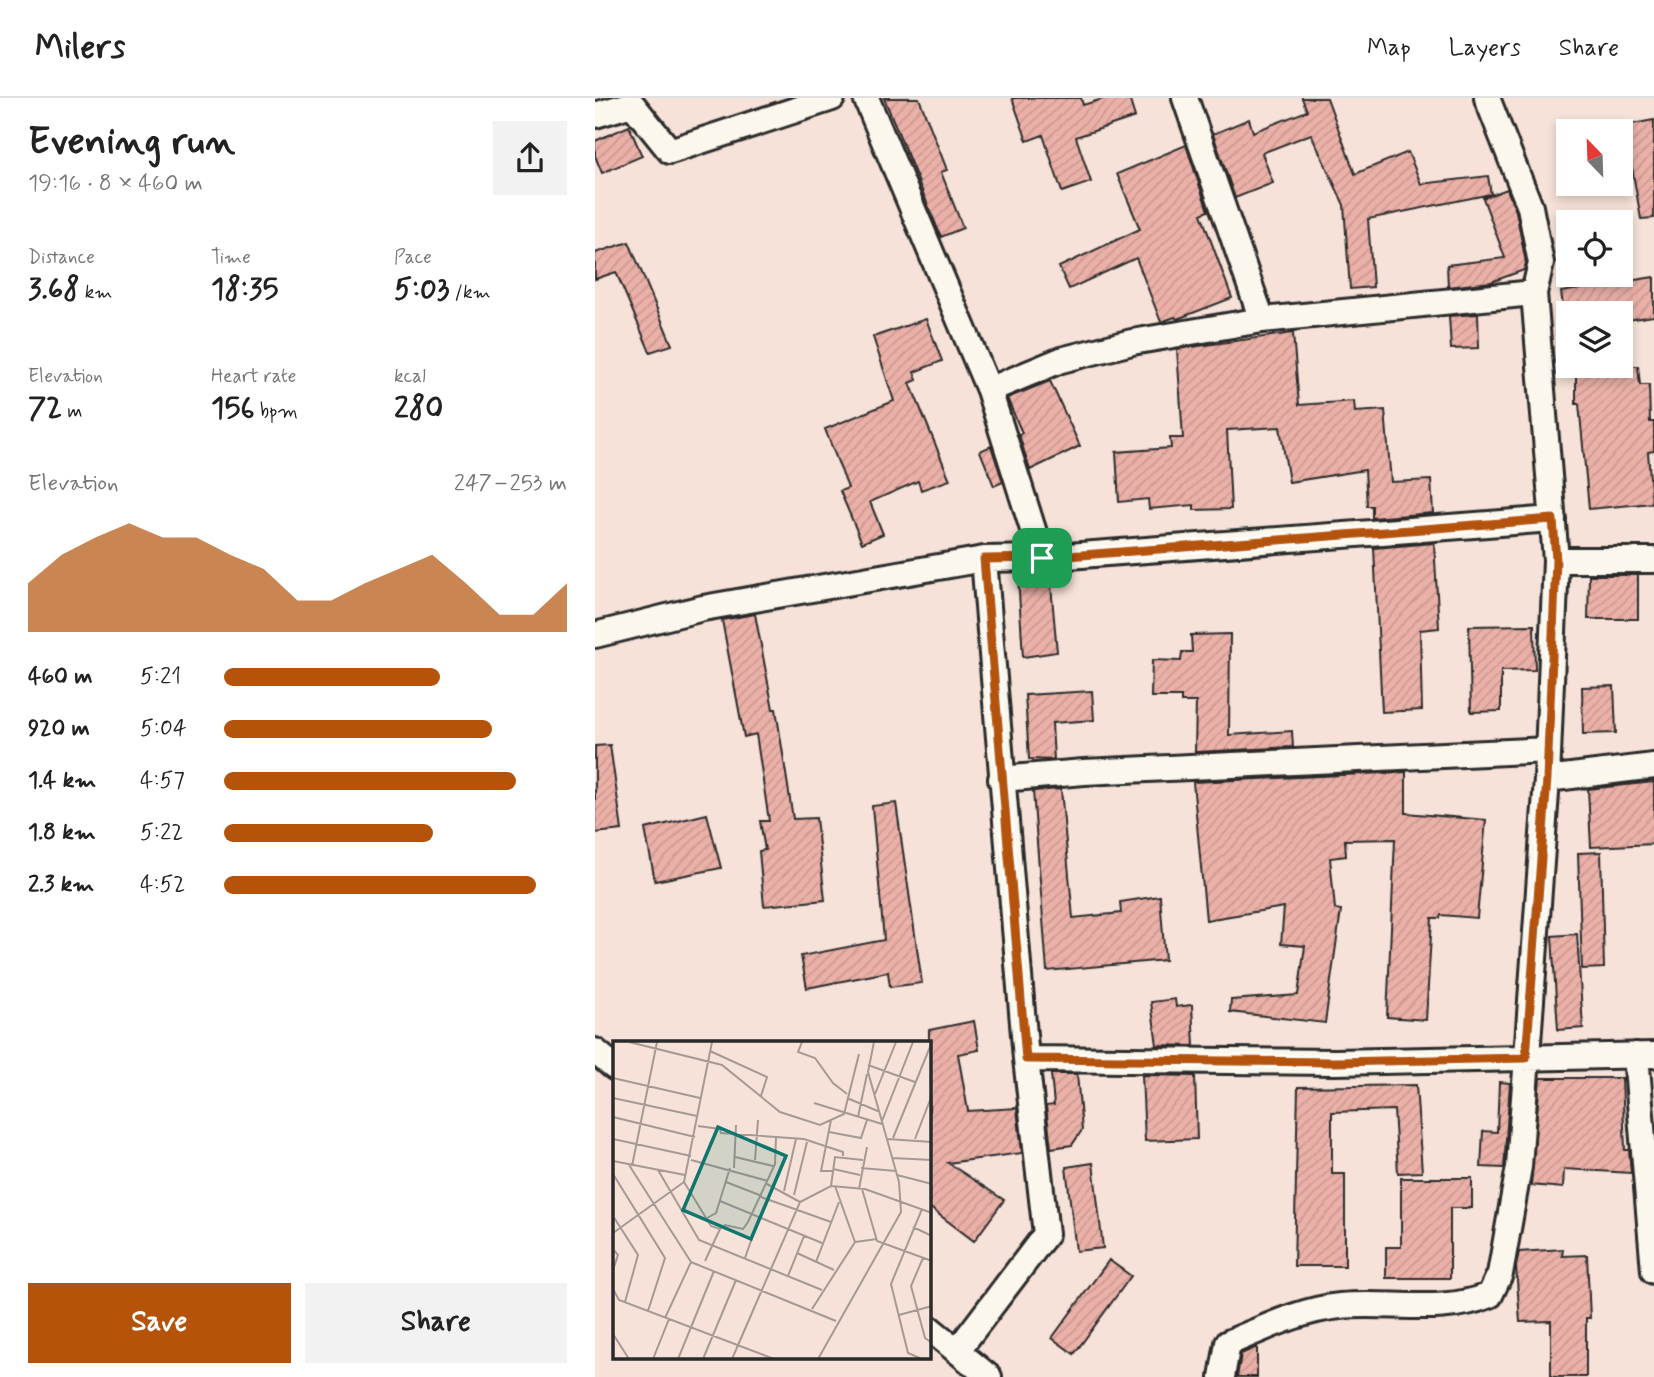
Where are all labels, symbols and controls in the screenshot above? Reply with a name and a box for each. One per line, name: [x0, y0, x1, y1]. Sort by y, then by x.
text: Milers: [35, 26, 125, 70]
text: Map: [1367, 33, 1411, 64]
text: Layers: [1449, 33, 1521, 64]
text: Share: [1559, 33, 1619, 64]
text: Evening run: [28, 118, 235, 167]
north arrow: [1556, 119, 1633, 196]
map controls: [1556, 119, 1633, 378]
button: share: [493, 121, 567, 195]
text: 19:16 · 8 × 460 m: [28, 169, 203, 199]
button: locate: [1556, 210, 1633, 287]
text: Distance: [28, 245, 95, 270]
text: Time: [211, 245, 251, 270]
text: Pace: [394, 245, 432, 270]
text: 3.68: [28, 270, 80, 309]
text: 18:35: [211, 270, 278, 309]
text: 5:03: [394, 270, 449, 309]
text: km: [80, 280, 112, 305]
text: /km: [449, 280, 491, 305]
button: layers: [1556, 301, 1633, 378]
text: Elevation: [28, 364, 103, 389]
text: Heart rate: [211, 364, 296, 389]
text: kcal: [394, 364, 426, 389]
text: 72: [28, 389, 62, 428]
text: 156: [211, 389, 255, 428]
text: 280: [394, 389, 443, 428]
text: m: [62, 399, 82, 424]
text: bpm: [255, 399, 298, 424]
text: Elevation: [28, 469, 119, 499]
text: 247–253 m: [454, 469, 567, 499]
pin: [1012, 528, 1072, 588]
icon: arrive: [1023, 539, 1061, 577]
text: 460 m: [28, 662, 92, 692]
text: 5:21: [140, 662, 181, 692]
text: 920 m: [28, 714, 90, 744]
text: 5:04: [140, 714, 187, 744]
text: 1.4 km: [28, 766, 96, 796]
text: 4:57: [140, 766, 185, 796]
text: 1.8 km: [28, 818, 96, 848]
text: 5:22: [140, 818, 183, 848]
text: 2.3 km: [28, 870, 94, 900]
text: 4:52: [140, 870, 185, 900]
inset map: [613, 1041, 931, 1360]
button: Save: [28, 1283, 291, 1363]
button: Share: [305, 1283, 567, 1363]

